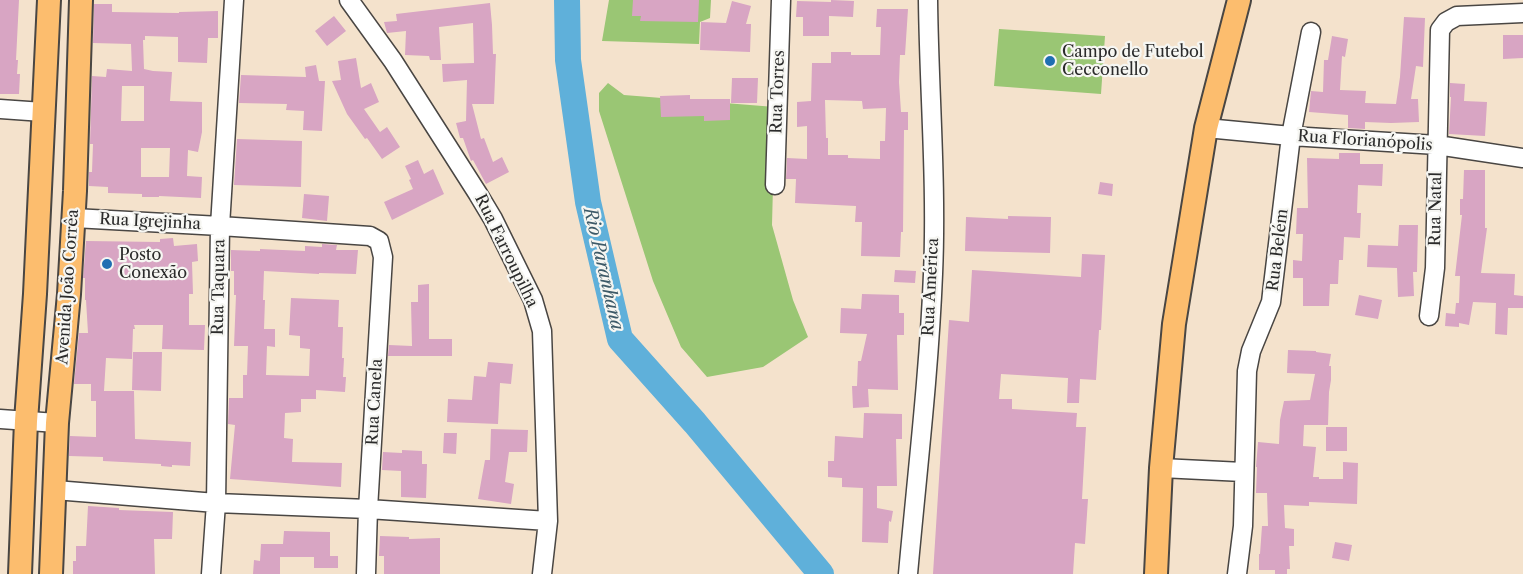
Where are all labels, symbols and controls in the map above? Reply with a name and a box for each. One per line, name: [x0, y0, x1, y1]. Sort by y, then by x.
place label: Campo de Futebol Cecconello: [1062, 42, 1204, 80]
street label: Rua Torres: [767, 50, 789, 134]
marker: Campo de Futebol Cecconello: [1043, 54, 1057, 68]
street label: Rua Florianópolis: [1297, 127, 1433, 155]
street label: Rua Natal: [1426, 172, 1446, 246]
street label: Rua Farroupilha: [470, 191, 542, 311]
water label: Rio Paranhana: [578, 206, 628, 332]
street label: Rua Belém: [1263, 208, 1293, 292]
street label: Avenida João Corrêa: [53, 209, 83, 365]
street label: Rua Igrejinha: [99, 210, 201, 234]
street label: Rua América: [919, 237, 943, 337]
street label: Rua Taquara: [209, 239, 229, 335]
place label: Posto Conexão: [119, 245, 187, 283]
marker: Posto Conexão: [100, 257, 114, 271]
street label: Rua Canela: [363, 358, 387, 446]

